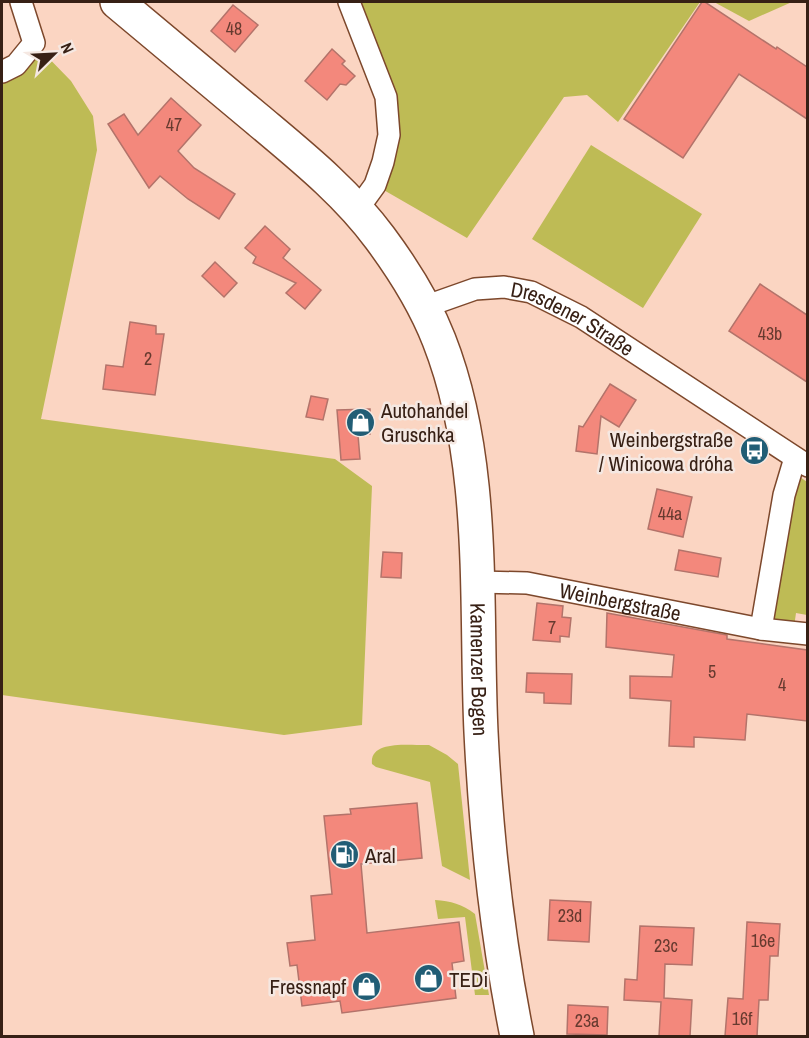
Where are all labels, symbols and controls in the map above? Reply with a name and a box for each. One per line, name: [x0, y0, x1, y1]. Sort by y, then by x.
house number: 48: [226, 16, 242, 41]
north arrow: [24, 24, 84, 84]
text: N: [56, 39, 80, 57]
house number: 47: [166, 112, 182, 137]
street label: Dresdener Straße: [509, 274, 640, 363]
house number: 43b: [758, 321, 782, 346]
house number: 2: [144, 346, 152, 371]
place label: Autohandel Gruschka: [380, 396, 468, 449]
shop icon: Autohandel Gruschka: [344, 406, 376, 438]
place label: Weinbergstraße / Winicowa dróha: [599, 425, 733, 478]
bus stop icon: Weinbergstraße / Winicowa dróha: [738, 435, 770, 467]
house number: 44a: [658, 501, 682, 526]
street label: Weinbergstraße: [557, 575, 683, 627]
street label: Kamenzer Bogen: [464, 603, 496, 737]
house number: 7: [548, 615, 556, 640]
house number: 5: [708, 659, 716, 684]
house number: 4: [778, 672, 786, 697]
fuel station icon: Aral: [328, 839, 360, 871]
place label: Aral: [364, 841, 396, 870]
house number: 23d: [558, 903, 582, 928]
house number: 16e: [751, 928, 775, 953]
house number: 23c: [654, 933, 678, 958]
shop icon: TEDi: [412, 963, 444, 995]
place label: TEDi: [449, 965, 488, 994]
shop icon: Fressnapf: [351, 970, 383, 1002]
place label: Fressnapf: [269, 972, 346, 1001]
house number: 16f: [732, 1006, 753, 1031]
house number: 23a: [575, 1008, 599, 1033]

